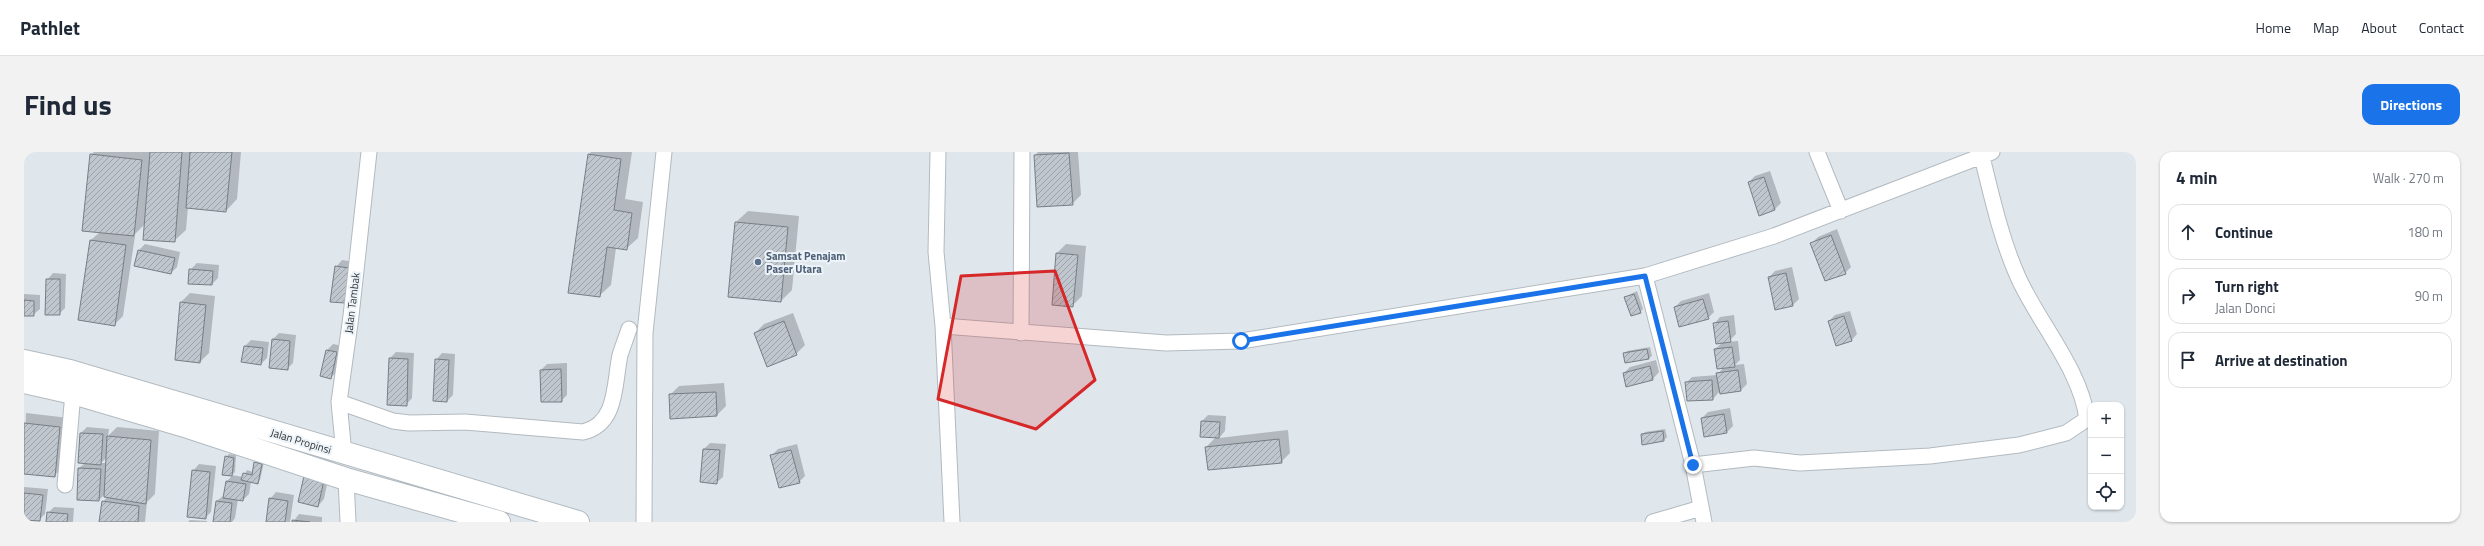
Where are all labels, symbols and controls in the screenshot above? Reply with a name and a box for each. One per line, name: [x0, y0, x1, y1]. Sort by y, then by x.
text: Pathlet: [20, 13, 80, 42]
text: Home: [2256, 17, 2291, 38]
text: Map: [2313, 17, 2339, 38]
text: About: [2361, 17, 2397, 38]
text: Contact: [2419, 17, 2464, 38]
text: Find us: [24, 83, 112, 126]
button: Directions: [2362, 84, 2460, 125]
text: 4 min: [2176, 165, 2217, 191]
text: Walk · 270 m: [2373, 168, 2444, 188]
icon: ahead: [2177, 221, 2199, 243]
text: Continue: [2215, 221, 2273, 244]
text: 180 m: [2407, 222, 2443, 242]
place label: Samsat Penajam Paser Utara: [766, 248, 846, 277]
marker: Samsat Penajam Paser Utara: [753, 257, 763, 267]
street label: Jalan Tambak: [340, 271, 364, 334]
text: Turn right: [2215, 275, 2279, 298]
icon: right: [2177, 285, 2199, 307]
text: 90 m: [2415, 286, 2443, 306]
text: Jalan Donci: [2215, 298, 2275, 318]
route start: [1232, 332, 1250, 350]
icon: arrive: [2177, 349, 2199, 371]
text: Arrive at destination: [2215, 349, 2348, 372]
map controls: [2088, 402, 2124, 510]
button: +: [2088, 402, 2124, 438]
street label: Jalan Propinsi: [269, 424, 333, 458]
button: −: [2088, 438, 2124, 474]
route end: [1684, 456, 1702, 474]
button: locate: [2088, 474, 2124, 510]

